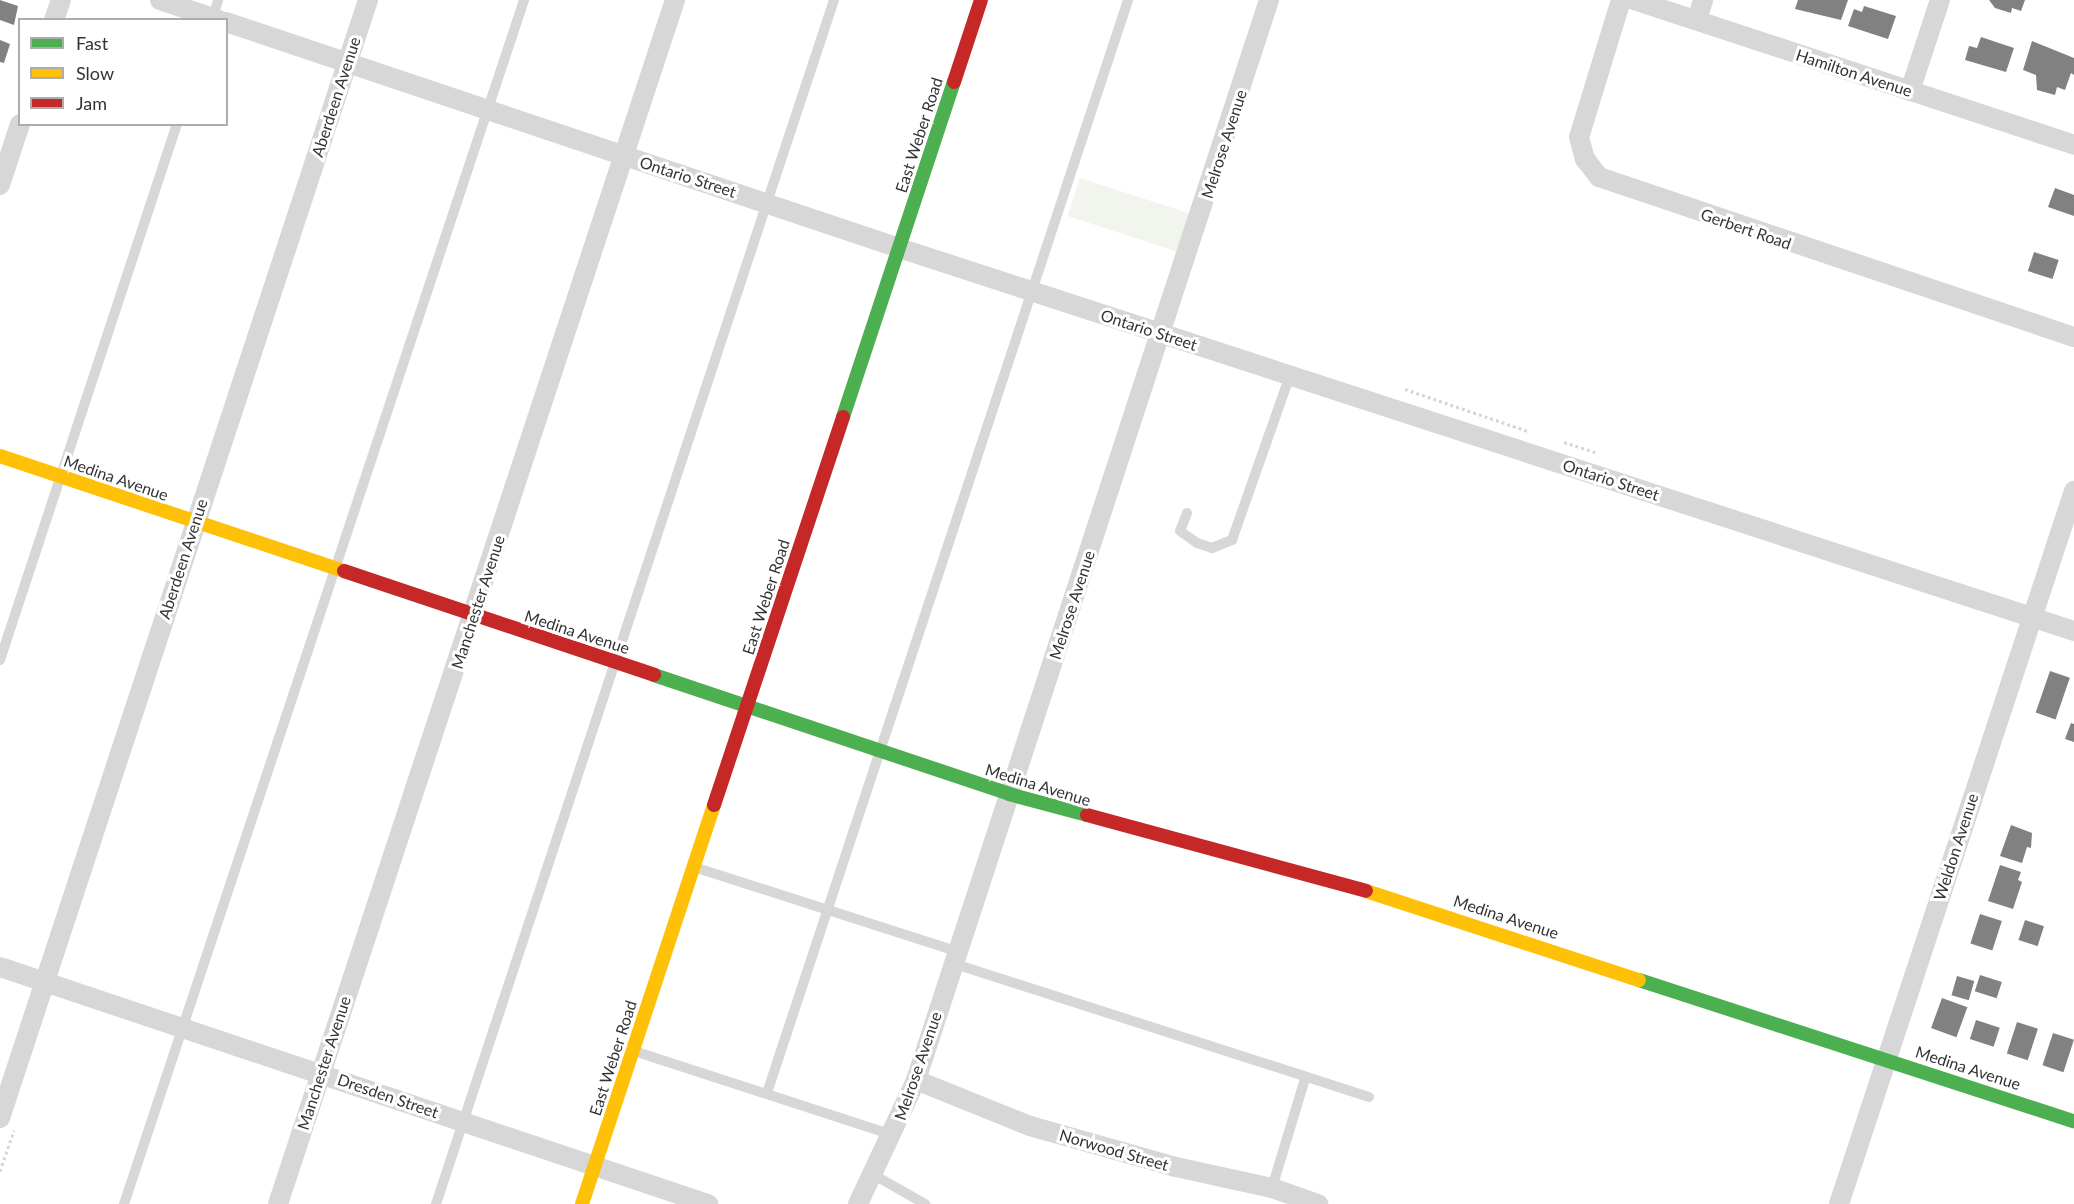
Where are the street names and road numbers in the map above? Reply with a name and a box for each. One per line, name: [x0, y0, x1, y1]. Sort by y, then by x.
street label: Aberdeen Avenue: [307, 34, 365, 160]
street label: Hamilton Avenue: [1793, 45, 1915, 101]
street label: East Weber Road: [891, 75, 947, 195]
street label: Melrose Avenue: [1197, 87, 1251, 201]
street label: Ontario Street: [637, 152, 739, 202]
street label: Gerbert Road: [1698, 205, 1794, 253]
street label: Ontario Street: [1098, 305, 1200, 355]
street label: Medina Avenue: [61, 451, 171, 505]
street label: Ontario Street: [1560, 455, 1662, 505]
street label: Aberdeen Avenue: [154, 496, 212, 622]
street label: Manchester Avenue: [447, 532, 509, 672]
street label: East Weber Road: [738, 537, 794, 657]
street label: Melrose Avenue: [1045, 548, 1099, 662]
street label: Medina Avenue: [522, 606, 632, 658]
street label: Medina Avenue: [983, 760, 1093, 810]
street label: Weldon Avenue: [1930, 791, 1982, 903]
street label: Medina Avenue: [1451, 891, 1561, 943]
street label: Manchester Avenue: [293, 993, 355, 1133]
street label: East Weber Road: [585, 998, 641, 1118]
street label: Melrose Avenue: [890, 1009, 946, 1123]
street label: Medina Avenue: [1913, 1042, 2023, 1094]
street label: Dresden Street: [335, 1070, 441, 1122]
street label: Norwood Street: [1057, 1125, 1171, 1175]

